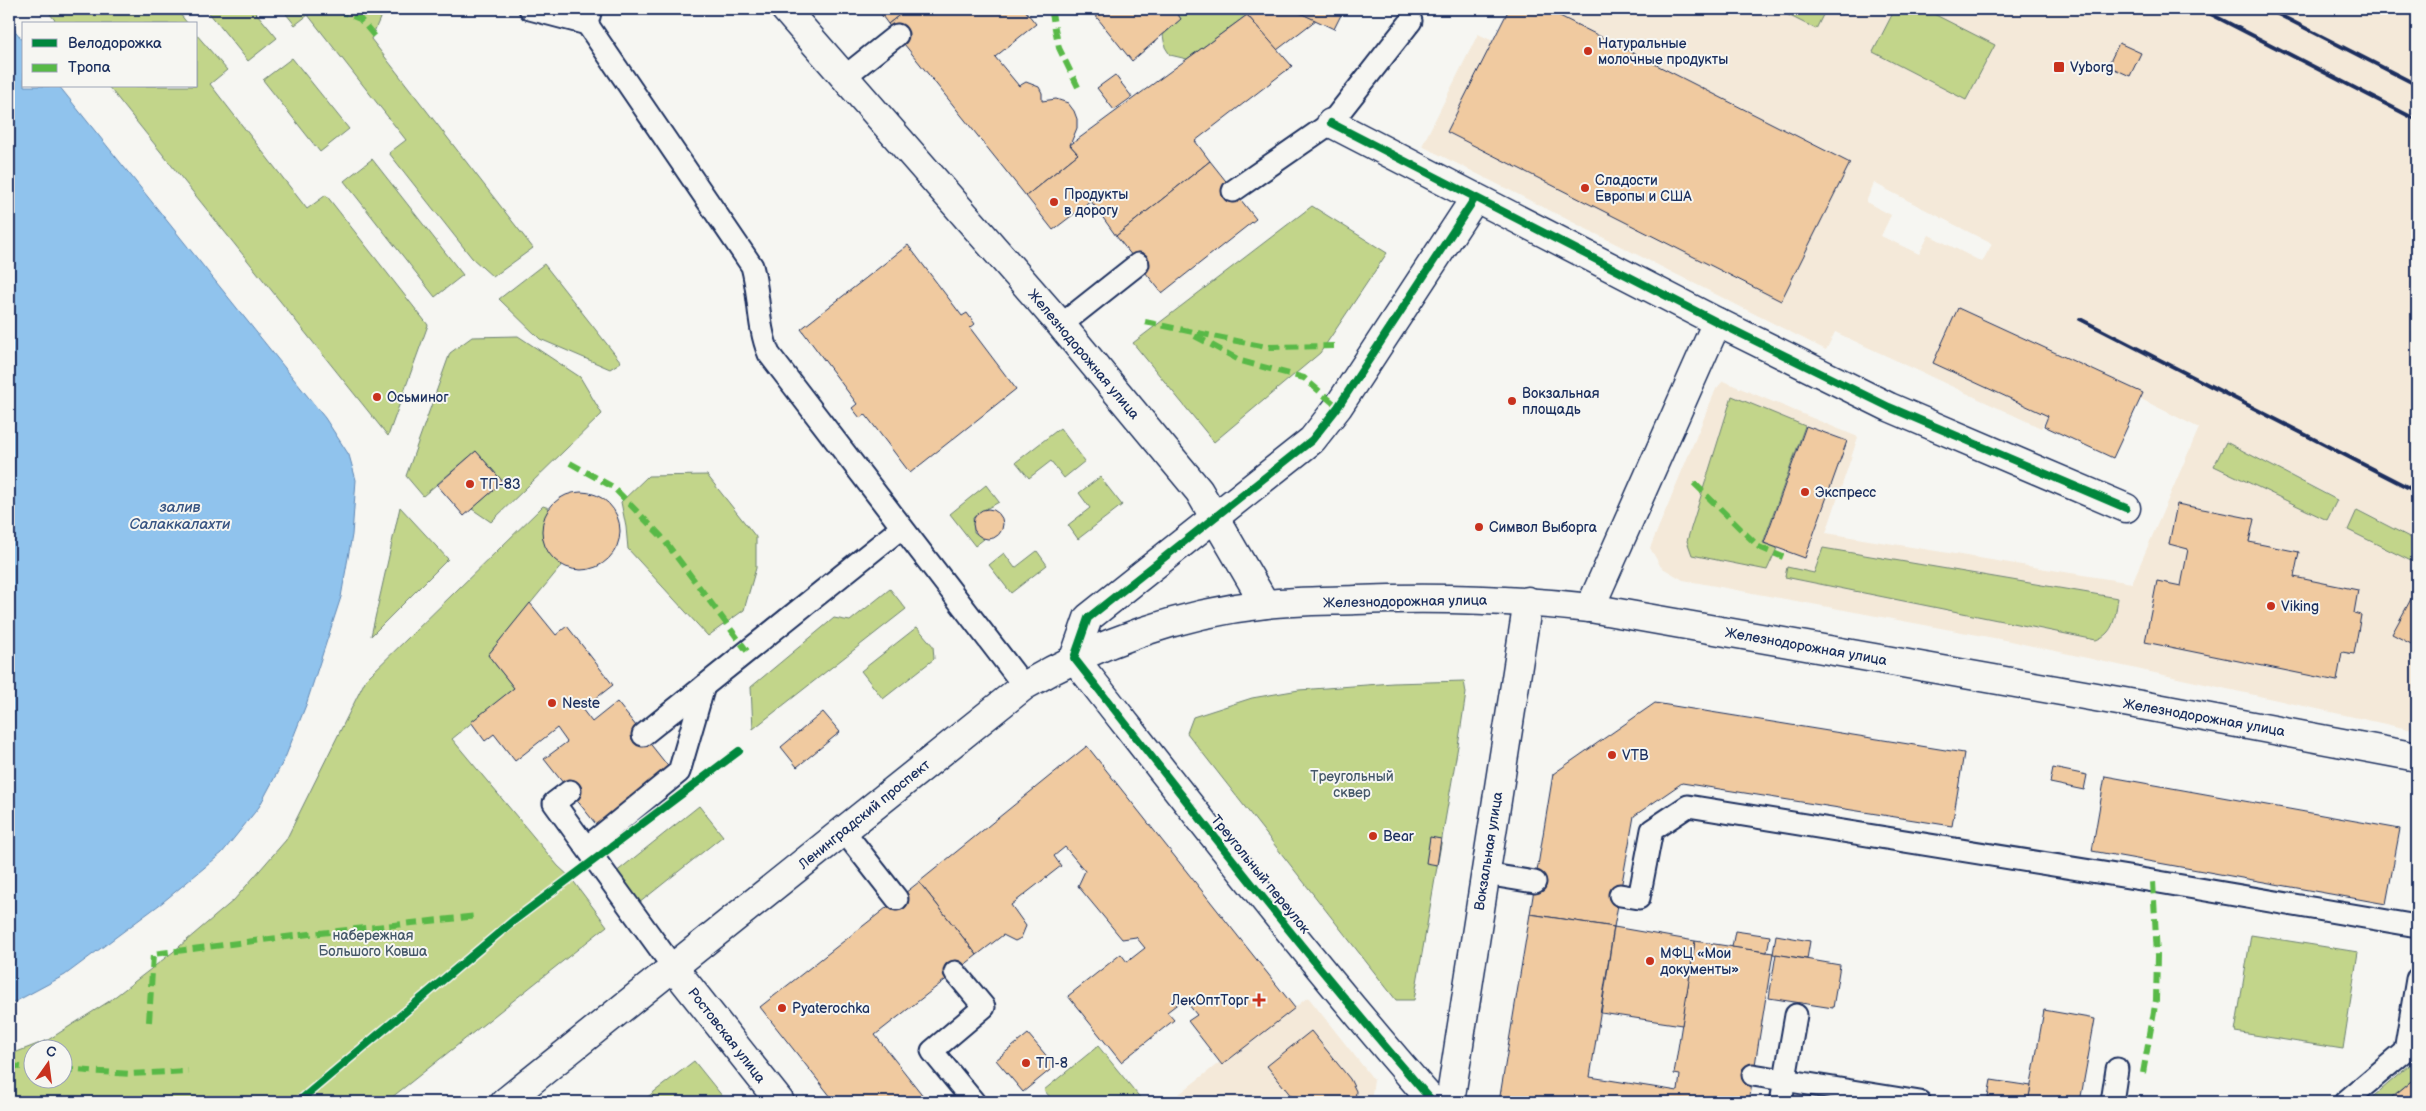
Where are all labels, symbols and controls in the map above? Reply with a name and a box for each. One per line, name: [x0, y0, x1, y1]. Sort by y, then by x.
legend: [22, 22, 198, 88]
text: Велодорожка: [68, 34, 162, 53]
place label: Натуральные молочные продукты: [1598, 35, 1728, 68]
marker: Натуральные молочные продукты: [1582, 45, 1594, 57]
text: Тропа: [68, 58, 111, 77]
place label: Vyborg: [2070, 59, 2114, 76]
marker: Vyborg: [2052, 60, 2066, 74]
place label: Сладости Европы и США: [1595, 172, 1692, 205]
marker: Сладости Европы и США: [1579, 182, 1591, 194]
place label: Продукты в дорогу: [1064, 186, 1128, 219]
marker: Продукты в дорогу: [1048, 196, 1060, 208]
street label: Железнодорожная улица: [1024, 286, 1143, 423]
place label: Вокзальная площадь: [1522, 385, 1600, 418]
place label: Осьминог: [387, 389, 449, 406]
marker: Осьминог: [371, 391, 383, 403]
marker: Вокзальная площадь: [1506, 395, 1518, 407]
place label: ТП-83: [480, 476, 521, 493]
marker: ТП-83: [464, 478, 476, 490]
place label: Экспресс: [1815, 484, 1876, 501]
marker: Экспресс: [1799, 486, 1811, 498]
water label: залив Салаккалахти: [130, 498, 231, 534]
place label: Символ Выборга: [1489, 519, 1598, 536]
marker: Символ Выборга: [1473, 521, 1485, 533]
street label: Железнодорожная улица: [1323, 592, 1488, 611]
place label: Viking: [2281, 598, 2319, 615]
marker: Viking: [2265, 600, 2277, 612]
street label: Железнодорожная улица: [1723, 624, 1889, 669]
place label: Neste: [562, 695, 600, 712]
street label: Железнодорожная улица: [2121, 695, 2287, 740]
marker: Neste: [546, 697, 558, 709]
place label: VTB: [1622, 747, 1649, 764]
marker: VTB: [1606, 749, 1618, 761]
street label: Ленинградский проспект: [794, 756, 934, 873]
park label: Треугольный сквер: [1310, 768, 1394, 801]
street label: Вокзальная улица: [1471, 790, 1506, 912]
street label: Треугольный переулок: [1207, 811, 1314, 938]
place label: Bear: [1383, 828, 1415, 845]
marker: Bear: [1367, 830, 1379, 842]
park label: набережная Большого Ковша: [319, 927, 428, 960]
place label: МФЦ «Мои документы»: [1660, 945, 1739, 978]
marker: МФЦ «Мои документы»: [1644, 955, 1656, 967]
street label: Ростовская улица: [684, 984, 770, 1087]
place label: ЛекОптТорг: [1170, 992, 1250, 1009]
marker: ЛекОптТорг: [1253, 994, 1265, 1006]
place label: Pyaterochka: [792, 1000, 870, 1017]
marker: Pyaterochka: [776, 1002, 788, 1014]
north arrow: [22, 1038, 72, 1088]
text: С: [44, 1042, 58, 1061]
place label: ТП-8: [1036, 1055, 1068, 1072]
marker: ТП-8: [1020, 1057, 1032, 1069]

